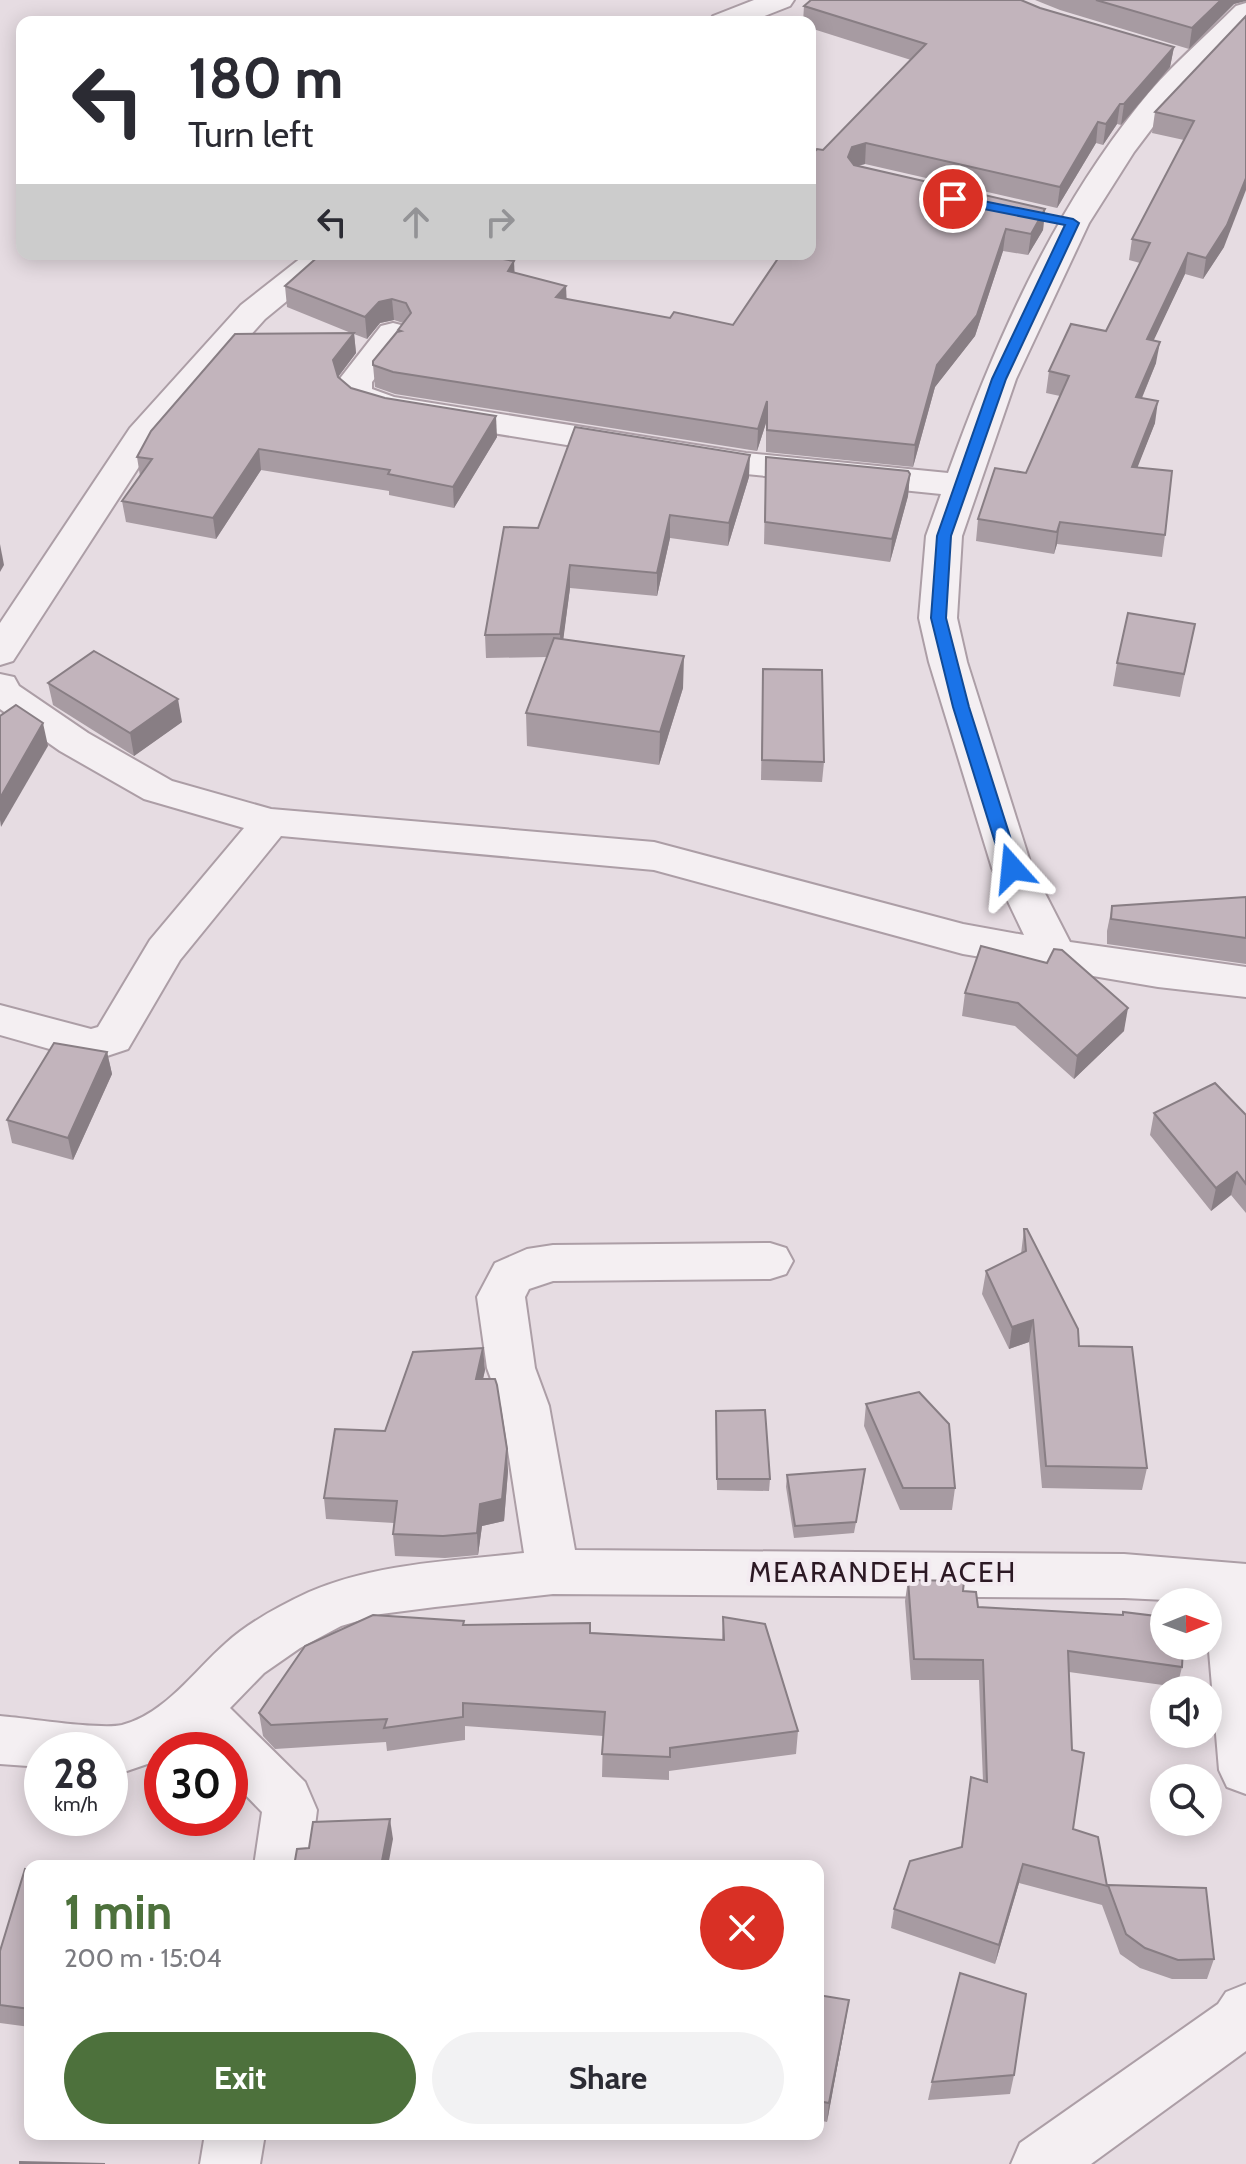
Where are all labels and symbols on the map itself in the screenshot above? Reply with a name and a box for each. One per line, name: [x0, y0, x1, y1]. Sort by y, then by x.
pin: [919, 165, 987, 233]
position arrow: [970, 826, 1054, 910]
district label: MEARANDEH ACEH: [749, 1555, 1017, 1589]
north arrow: [1150, 1588, 1222, 1660]
speed limit sign: 30: [144, 1732, 248, 1836]

